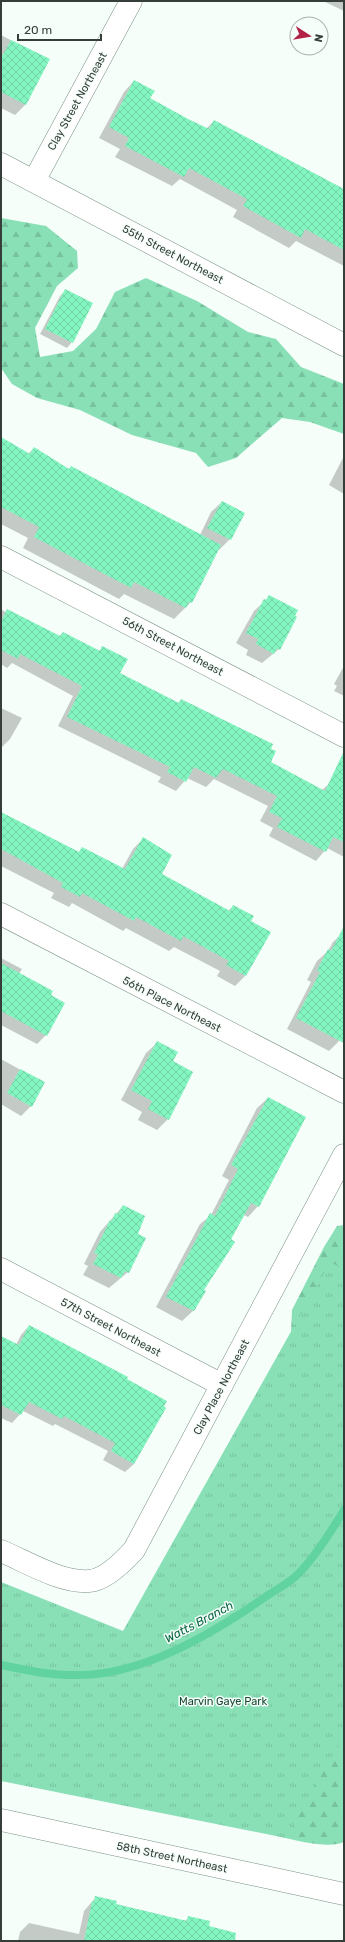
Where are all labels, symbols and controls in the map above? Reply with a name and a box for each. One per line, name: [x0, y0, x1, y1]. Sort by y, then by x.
scale bar: [18, 16, 101, 42]
north arrow: [289, 16, 329, 56]
text: 20 m: [24, 23, 52, 37]
text: N: [311, 33, 325, 43]
street label: Clay Street Northeast: [45, 49, 110, 153]
street label: 55th Street Northeast: [120, 222, 226, 287]
street label: 56th Street Northeast: [120, 614, 226, 679]
street label: 56th Place Northeast: [120, 974, 224, 1035]
street label: 57th Street Northeast: [58, 1295, 164, 1360]
street label: Clay Place Northeast: [191, 1337, 252, 1437]
water label: Watts Branch: [162, 1598, 236, 1646]
park label: Marvin Gaye Park: [179, 1695, 267, 1708]
street label: 58th Street Northeast: [115, 1839, 229, 1876]

